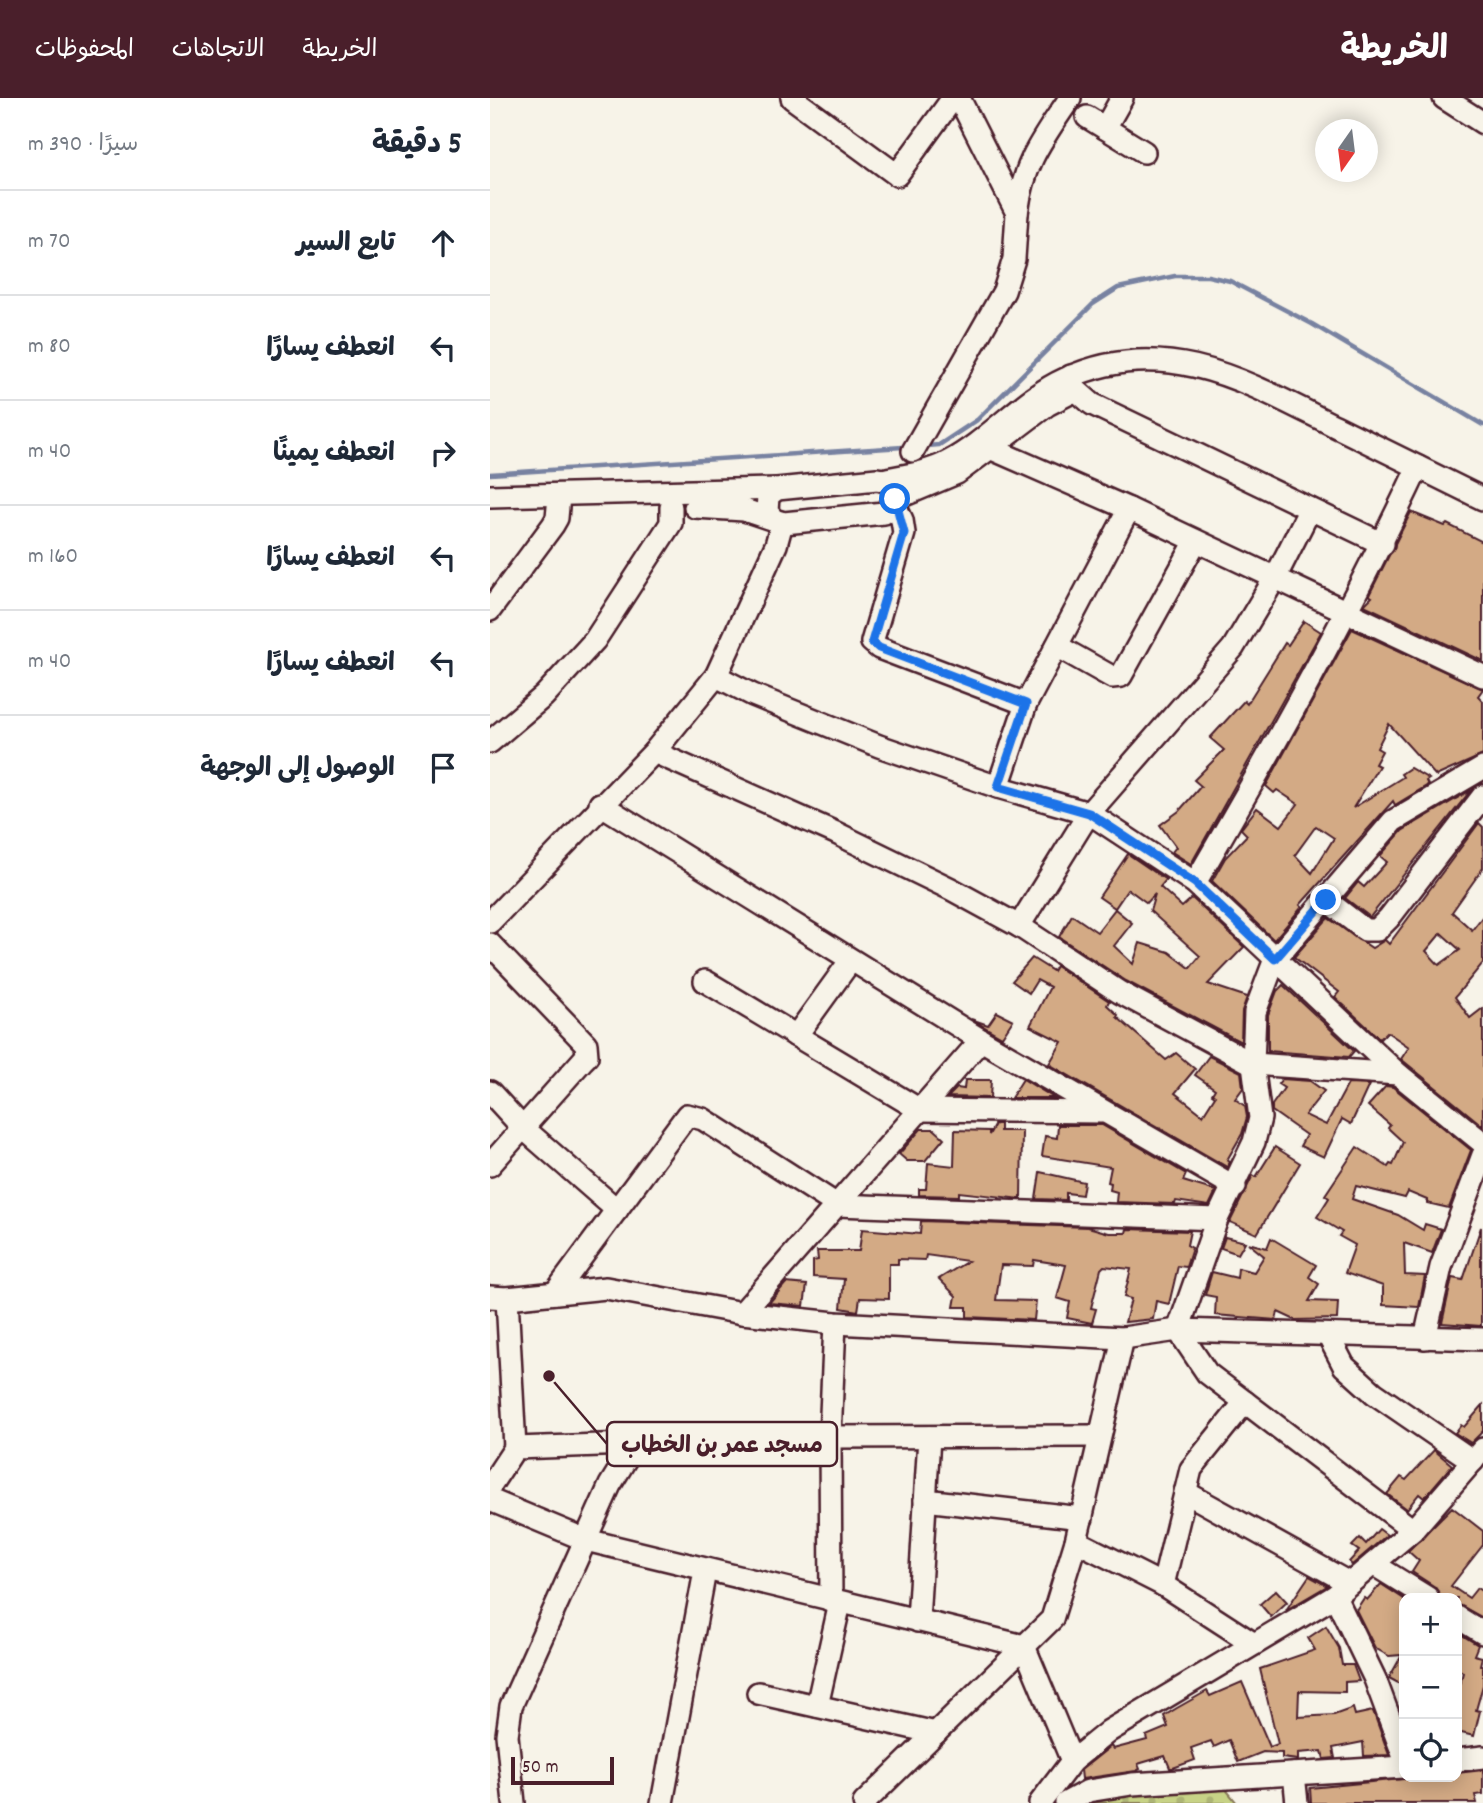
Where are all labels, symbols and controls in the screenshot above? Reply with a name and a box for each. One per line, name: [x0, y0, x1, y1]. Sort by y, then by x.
text: الخريطة: [1341, 28, 1448, 75]
text: المحفوظات: [35, 34, 134, 68]
text: الاتجاهات: [172, 34, 265, 68]
text: الخريطة: [303, 34, 377, 68]
north arrow: [1315, 119, 1378, 182]
text: 5 دقيقة: [372, 125, 462, 168]
text: سيرًا · 390 m: [28, 129, 138, 162]
icon: ahead: [424, 224, 462, 262]
text: 70 m: [28, 226, 70, 259]
text: تابع السير: [296, 226, 395, 263]
icon: left: [424, 329, 462, 367]
text: 80 m: [28, 331, 71, 364]
text: انعطف يسارًا: [266, 331, 395, 368]
icon: right: [424, 434, 462, 472]
text: 40 m: [28, 436, 71, 469]
text: انعطف يمينًا: [273, 436, 395, 473]
route start: [879, 483, 910, 514]
icon: left: [424, 539, 462, 577]
text: 160 m: [28, 541, 78, 574]
text: انعطف يسارًا: [266, 541, 395, 578]
icon: left: [424, 644, 462, 682]
text: 40 m: [28, 646, 71, 679]
text: انعطف يسارًا: [266, 646, 395, 683]
icon: arrive: [424, 749, 462, 787]
text: الوصول إلى الوجهة: [200, 751, 395, 788]
route end: [1310, 884, 1341, 915]
callout: مسجد عمر بن الخطاب: [607, 1422, 837, 1466]
text: مسجد عمر بن الخطاب: [621, 1431, 823, 1464]
map controls: [1399, 1593, 1462, 1782]
button: +: [1399, 1593, 1462, 1656]
button: −: [1399, 1656, 1462, 1719]
button: locate: [1399, 1719, 1462, 1782]
scale bar: [511, 1754, 614, 1786]
text: 50 m: [522, 1755, 559, 1782]

